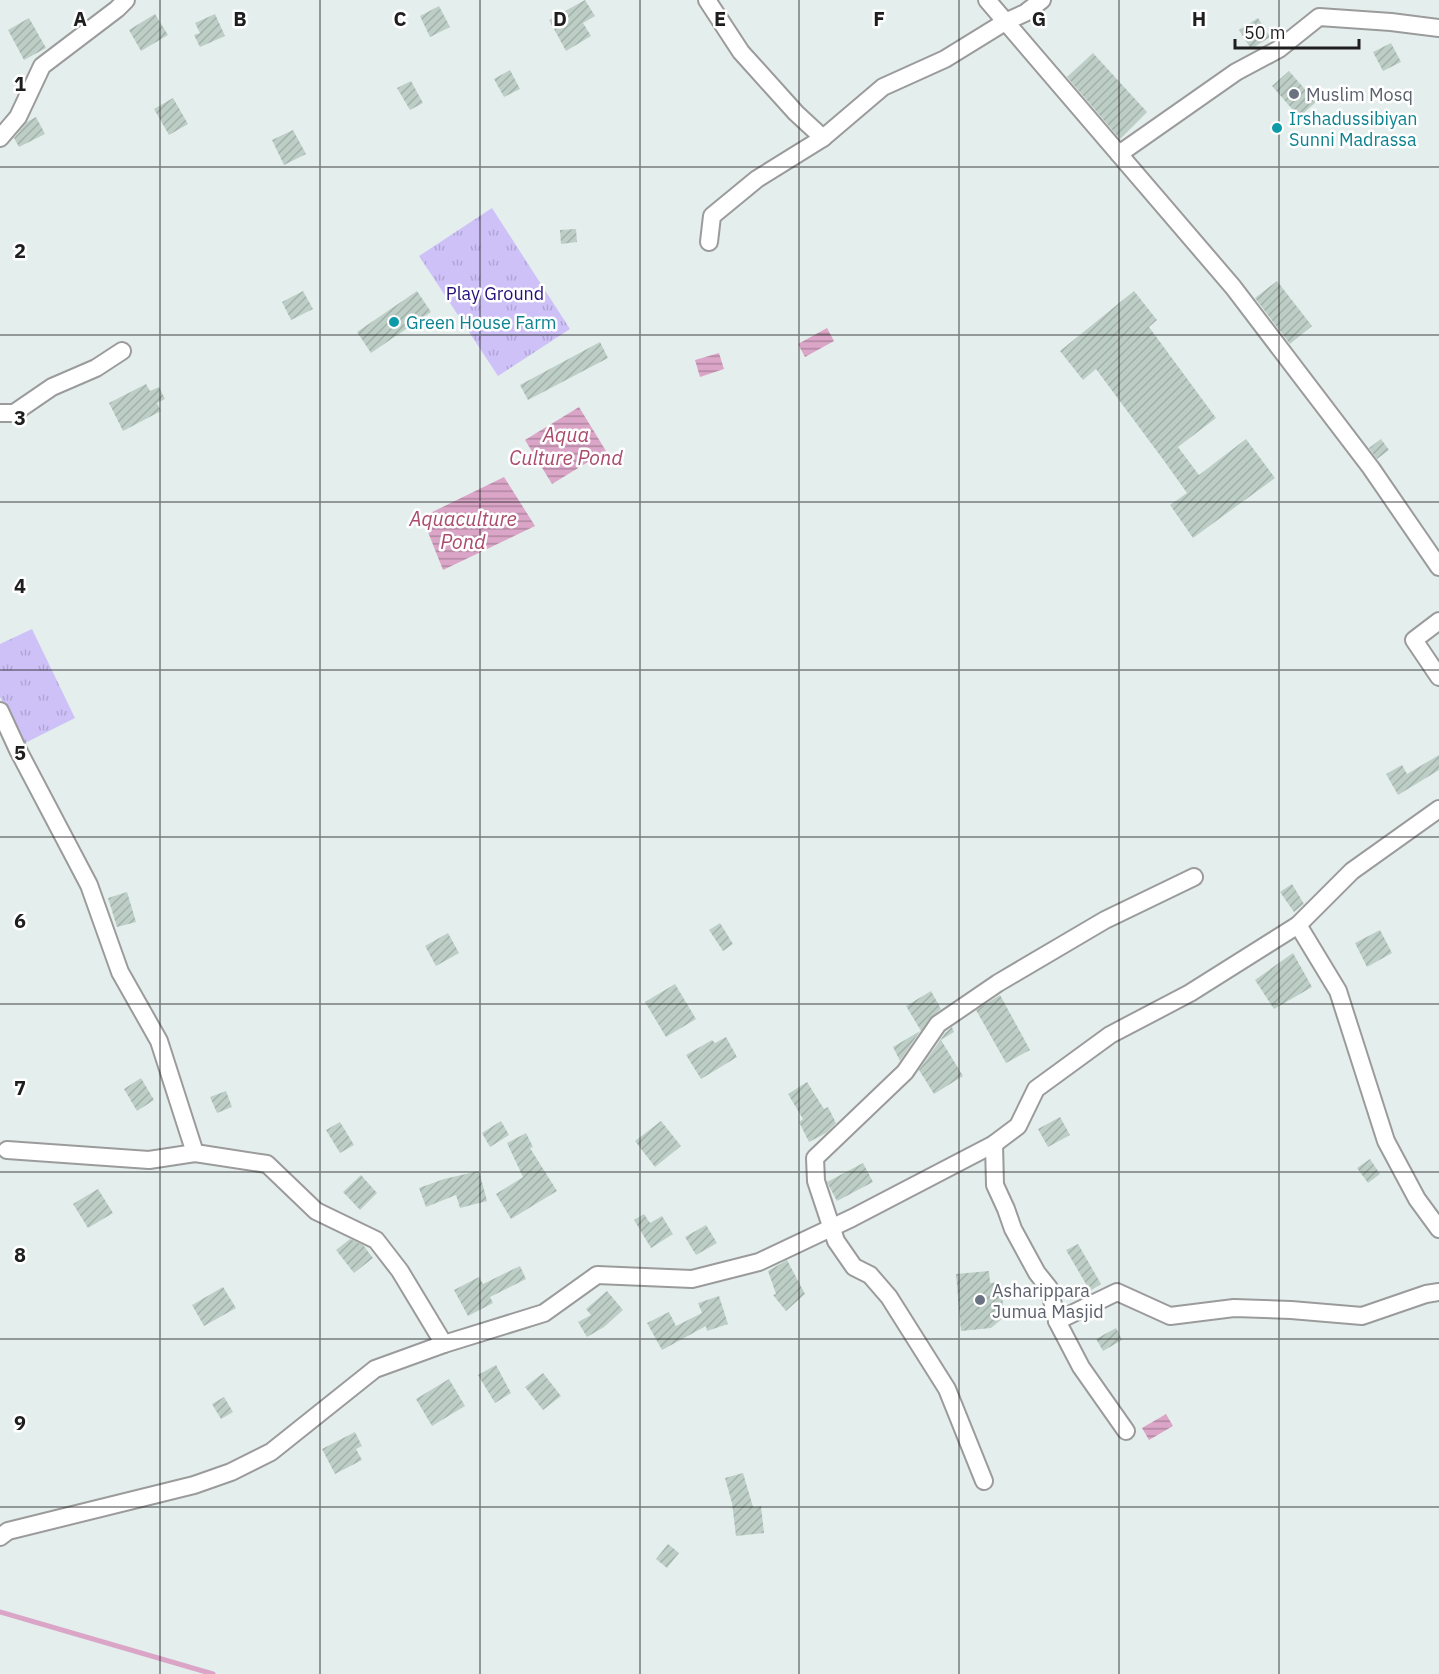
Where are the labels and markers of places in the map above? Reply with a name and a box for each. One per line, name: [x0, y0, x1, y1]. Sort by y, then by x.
place label: Muslim Mosq: [1306, 83, 1413, 106]
marker: Muslim Mosq: [1287, 87, 1301, 101]
place label: Irshadussibiyan Sunni Madrassa: [1289, 107, 1418, 151]
marker: Irshadussibiyan Sunni Madrassa: [1270, 121, 1284, 135]
place label: Green House Farm: [406, 311, 556, 334]
marker: Green House Farm: [387, 315, 401, 329]
place label: Asharippara Jumua Masjid: [992, 1279, 1104, 1323]
marker: Asharippara Jumua Masjid: [973, 1293, 987, 1307]

